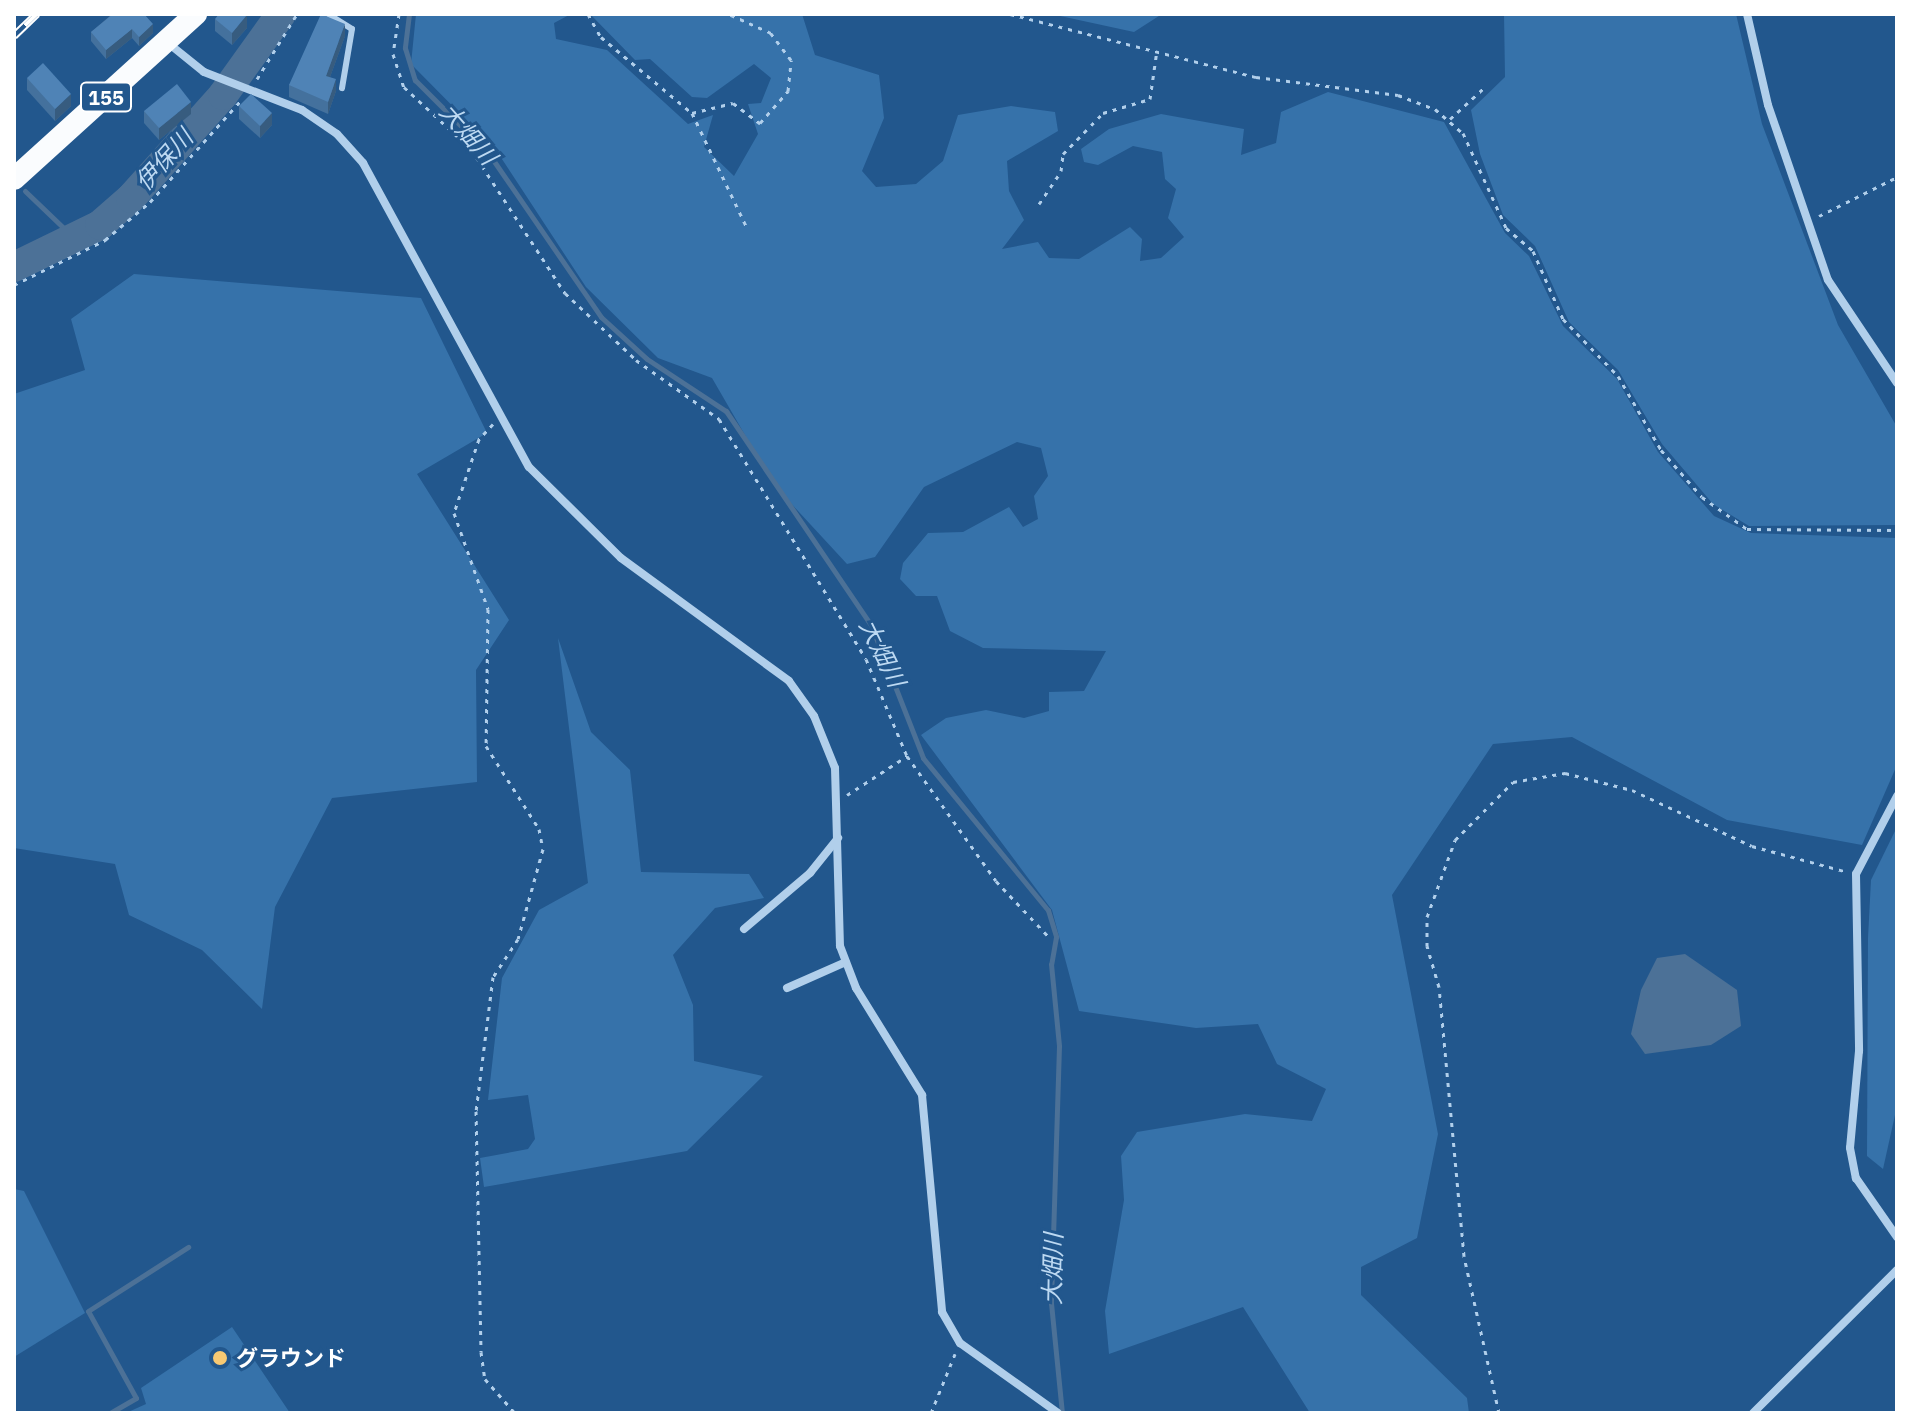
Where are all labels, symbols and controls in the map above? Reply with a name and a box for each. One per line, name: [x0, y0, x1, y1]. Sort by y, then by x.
road number: 155: [80, 81, 132, 113]
water label: 大畑川: [434, 97, 502, 171]
water label: 伊保川: [129, 124, 199, 196]
water label: 大畑川: [853, 614, 911, 692]
water label: 大畑川: [1038, 1233, 1068, 1305]
place label: グラウンド: [236, 1345, 346, 1371]
marker: グラウンド: [211, 1349, 229, 1367]

